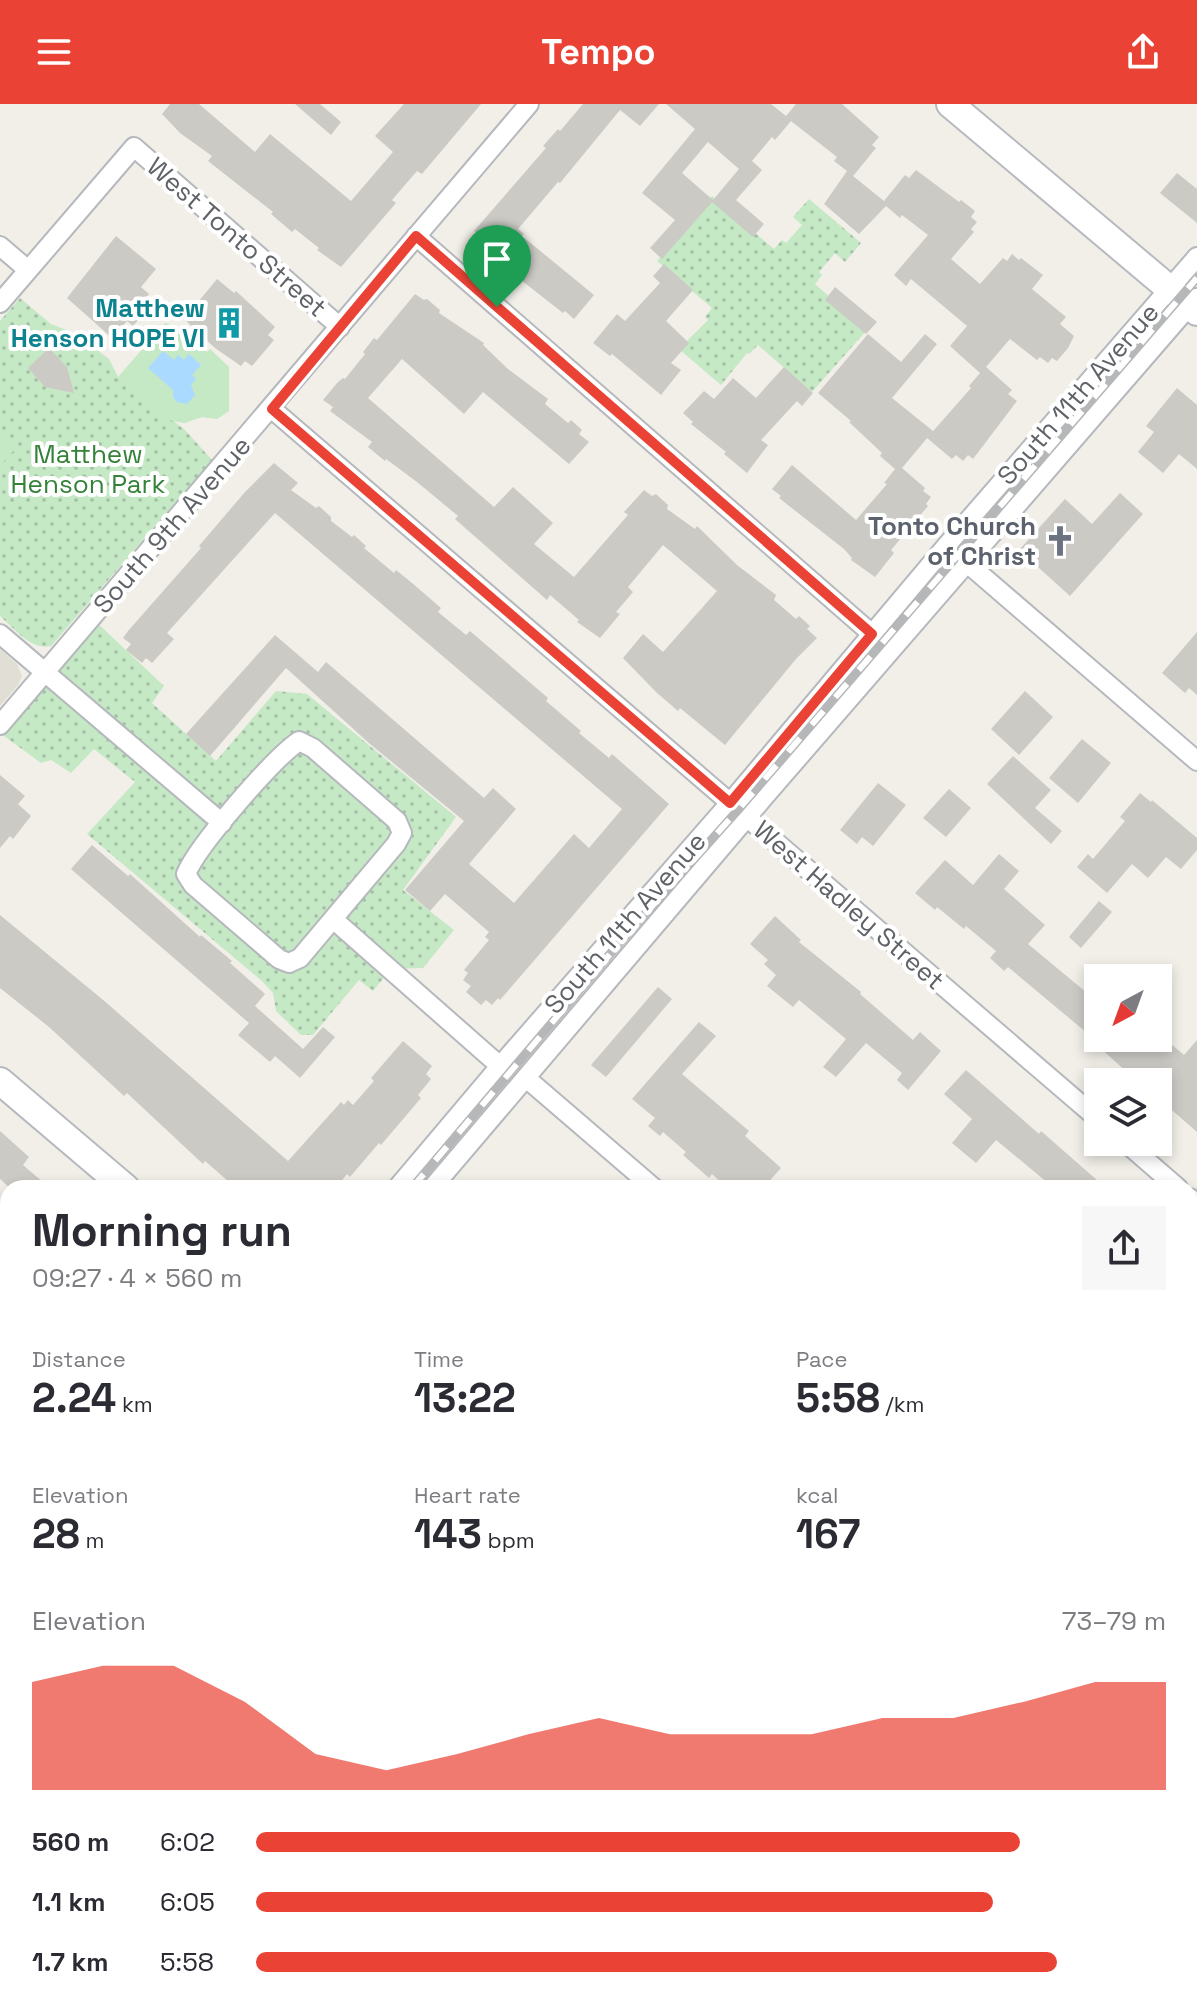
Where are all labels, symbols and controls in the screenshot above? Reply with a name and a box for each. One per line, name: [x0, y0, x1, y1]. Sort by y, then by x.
text: Tempo: [541, 29, 656, 75]
icon: menu: [32, 30, 76, 74]
icon: share: [1121, 30, 1165, 74]
street label: West Tonto Street: [140, 150, 334, 324]
pin: [463, 225, 531, 307]
icon: arrive: [475, 237, 519, 281]
place label: Matthew Henson HOPE VI: [11, 291, 205, 355]
street label: South 11th Avenue: [990, 296, 1166, 492]
building icon: Matthew Henson HOPE VI: [212, 306, 246, 340]
street label: South 9th Avenue: [86, 429, 258, 621]
park label: Matthew Henson Park: [11, 437, 165, 501]
place label: Tonto Church of Christ: [868, 509, 1036, 573]
church icon: Tonto Church of Christ: [1043, 524, 1077, 558]
street label: West Hadley Street: [747, 813, 951, 997]
street label: South 11th Avenue: [537, 825, 713, 1021]
north arrow: [1084, 964, 1172, 1052]
map controls: [1084, 964, 1172, 1156]
button: layers: [1084, 1068, 1172, 1156]
text: Morning run: [32, 1203, 292, 1259]
button: share: [1082, 1206, 1166, 1290]
text: 09:27 · 4 × 560 m: [32, 1261, 242, 1295]
text: Distance: [32, 1345, 126, 1373]
text: Time: [414, 1345, 464, 1373]
text: Pace: [796, 1345, 848, 1373]
text: 2.24: [32, 1373, 116, 1424]
text: 13:22: [414, 1373, 516, 1424]
text: 5:58: [796, 1373, 880, 1424]
text: km: [116, 1390, 153, 1418]
text: /km: [880, 1390, 924, 1418]
text: Elevation: [32, 1481, 128, 1509]
text: Heart rate: [414, 1481, 521, 1509]
text: kcal: [796, 1481, 838, 1509]
text: 28: [32, 1509, 80, 1560]
text: 143: [414, 1509, 482, 1560]
text: 167: [796, 1509, 860, 1560]
text: m: [80, 1526, 104, 1554]
text: bpm: [482, 1526, 535, 1554]
text: Elevation: [32, 1604, 146, 1638]
text: 73–79 m: [1062, 1604, 1166, 1638]
text: 560 m: [32, 1825, 109, 1859]
text: 6:02: [160, 1825, 215, 1859]
text: 1.1 km: [32, 1885, 105, 1919]
text: 6:05: [160, 1885, 215, 1919]
text: 1.7 km: [32, 1945, 109, 1979]
text: 5:58: [160, 1945, 214, 1979]

